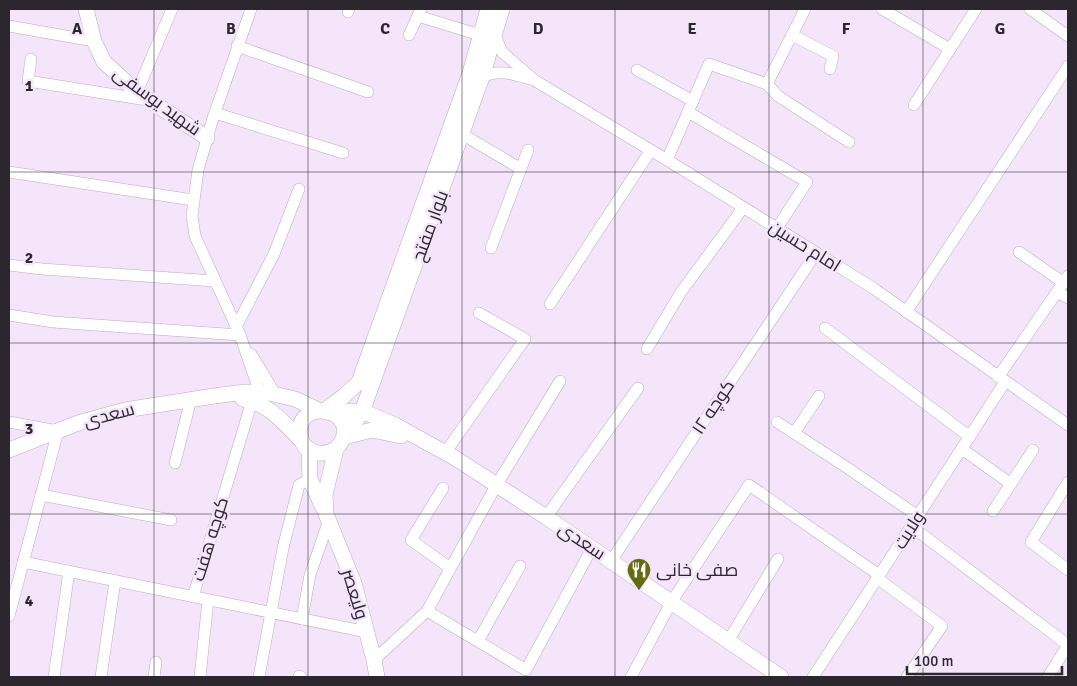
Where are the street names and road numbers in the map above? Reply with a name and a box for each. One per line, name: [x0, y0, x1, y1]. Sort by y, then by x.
street label: شهید یوسفی: [109, 62, 205, 140]
street label: بلوار مفتح: [407, 187, 454, 265]
street label: امام حسین: [765, 215, 845, 277]
street label: کوچه ۱۲: [687, 376, 740, 439]
street label: سعدی: [81, 398, 137, 432]
street label: کوچه هفت: [187, 494, 234, 584]
street label: ولایت: [889, 507, 929, 553]
street label: سعدی: [554, 517, 610, 565]
street label: ولیعصر: [337, 565, 373, 622]

